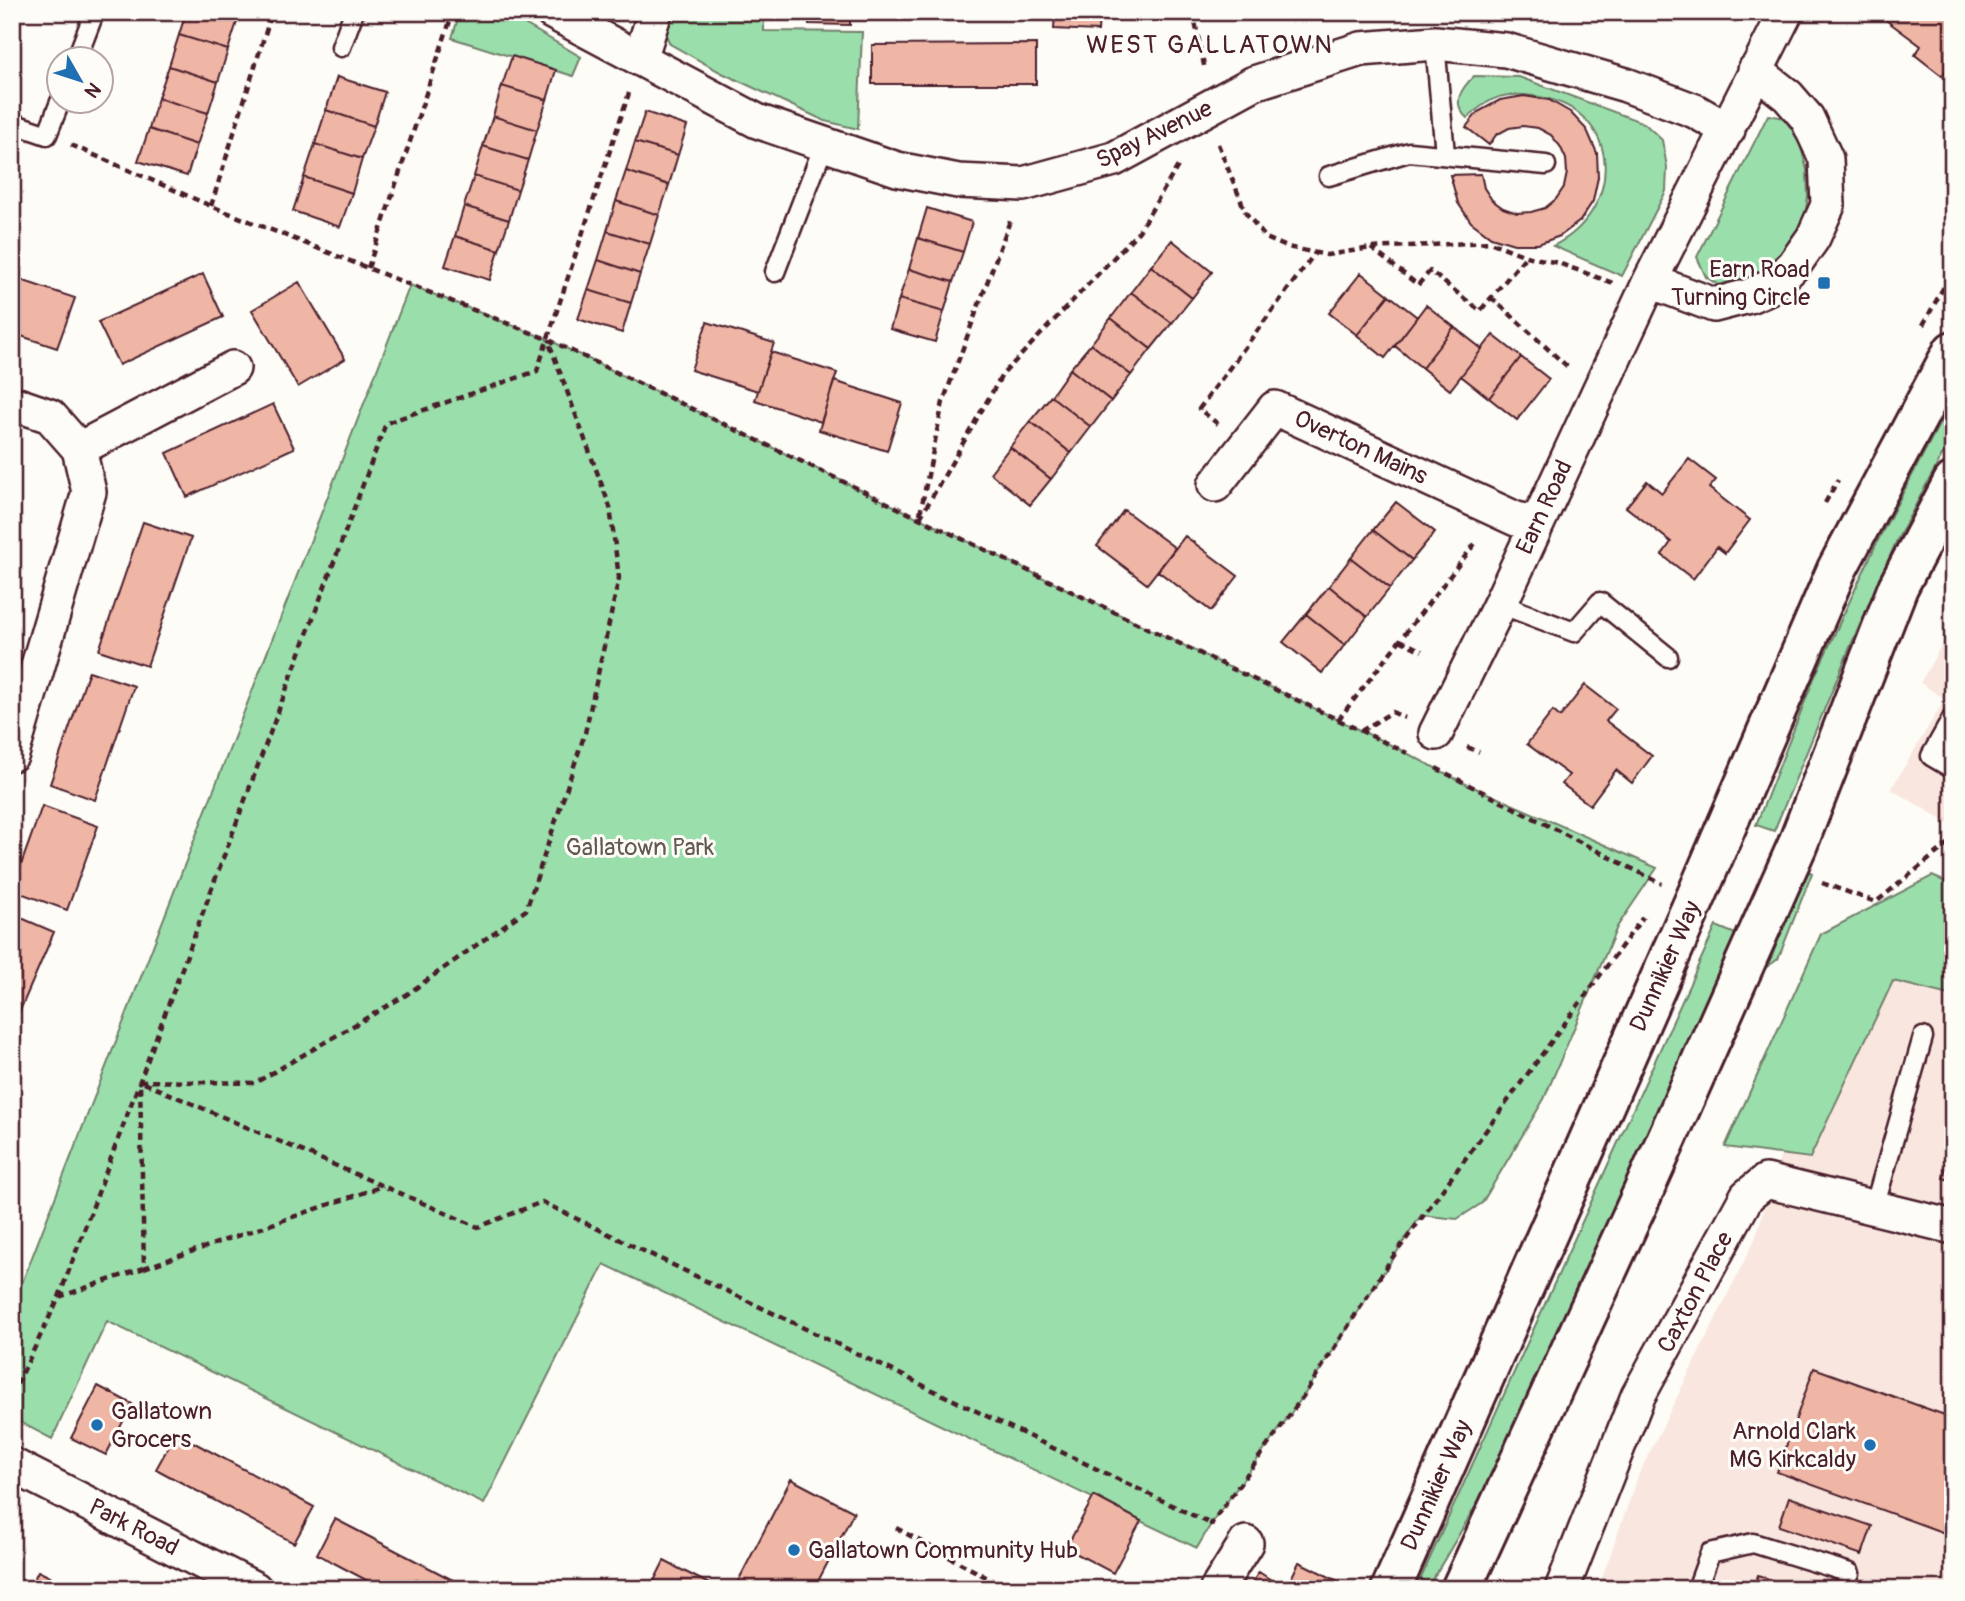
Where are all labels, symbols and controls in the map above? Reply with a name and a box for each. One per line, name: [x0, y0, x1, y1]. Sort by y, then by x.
district label: WEST GALLATOWN: [1086, 29, 1334, 61]
north arrow: [46, 46, 116, 116]
text: N: [79, 78, 106, 103]
street label: Spay Avenue: [1091, 94, 1217, 175]
place label: Earn Road Turning Circle: [1671, 255, 1810, 312]
marker: Earn Road Turning Circle: [1816, 275, 1832, 291]
street label: Overton Mains: [1289, 404, 1432, 491]
street label: Earn Road: [1510, 455, 1579, 559]
park label: Gallatown Park: [566, 833, 714, 862]
street label: Dunnikier Way: [1624, 896, 1707, 1036]
street label: Caxton Place: [1651, 1226, 1740, 1358]
place label: Gallatown Grocers: [111, 1397, 212, 1454]
street label: Dunnikier Way: [1395, 1415, 1478, 1555]
marker: Gallatown Grocers: [89, 1417, 105, 1433]
place label: Arnold Clark MG Kirkcaldy: [1729, 1417, 1856, 1474]
marker: Arnold Clark MG Kirkcaldy: [1862, 1437, 1878, 1453]
street label: Park Road: [84, 1493, 184, 1562]
place label: Gallatown Community Hub: [808, 1536, 1078, 1565]
marker: Gallatown Community Hub: [786, 1542, 802, 1558]

